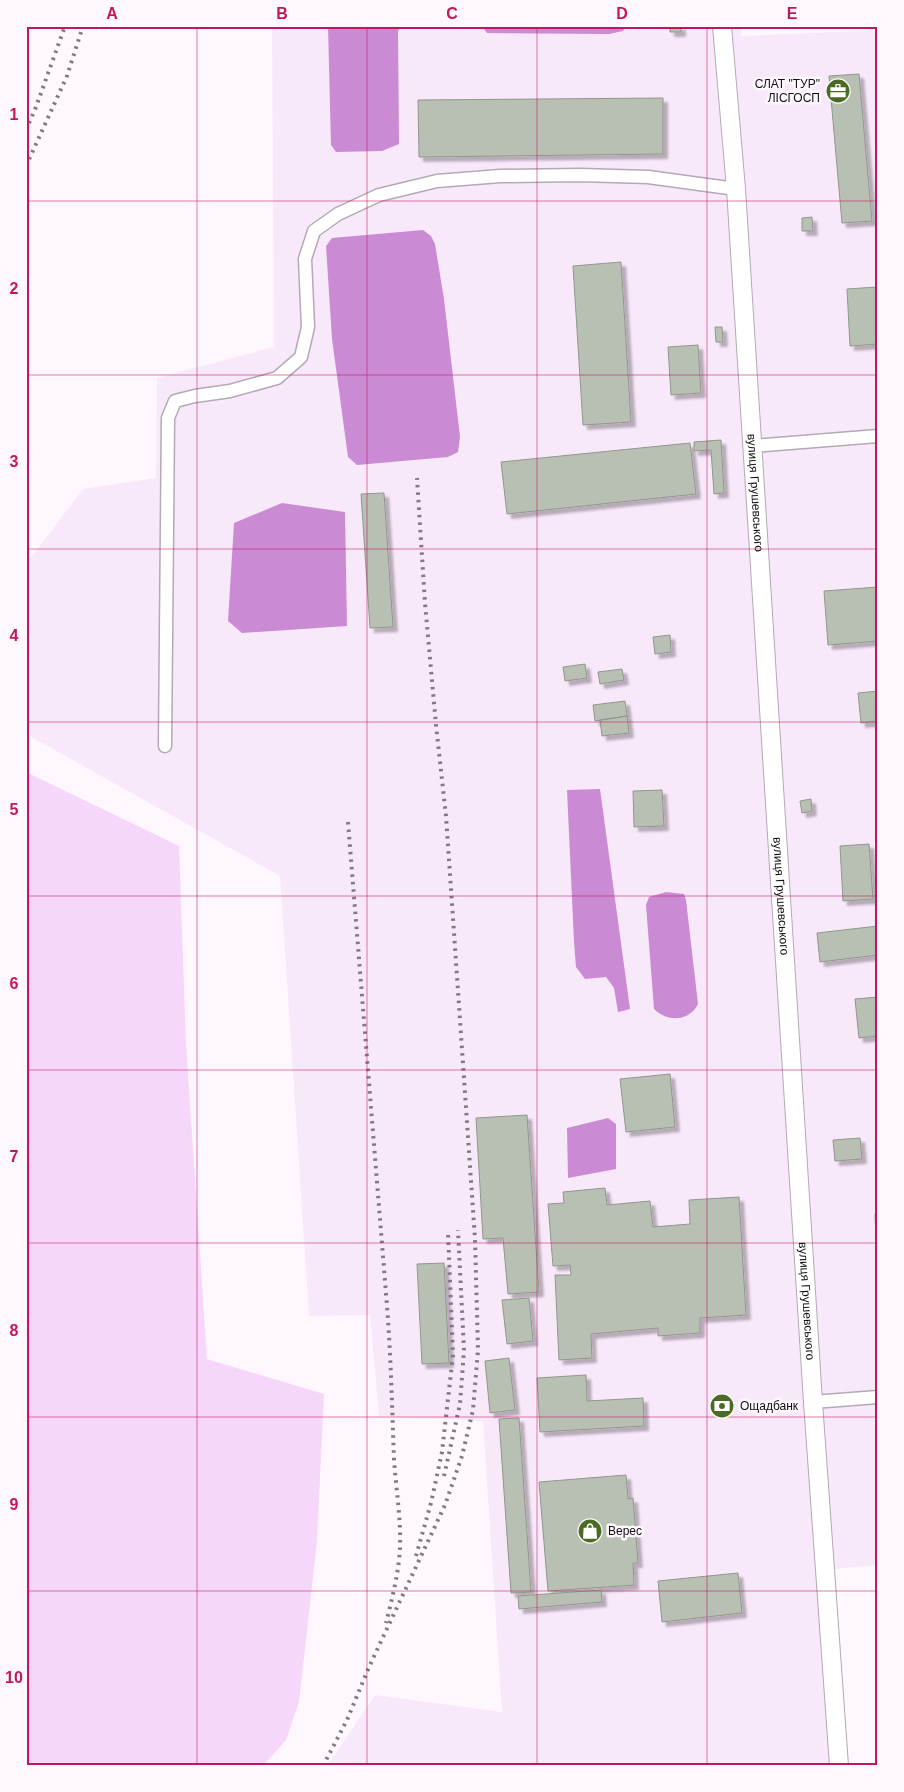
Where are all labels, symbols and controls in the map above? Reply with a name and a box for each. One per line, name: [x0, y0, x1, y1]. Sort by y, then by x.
text: A: [106, 5, 118, 22]
text: B: [276, 5, 288, 22]
text: C: [446, 5, 458, 22]
text: D: [616, 5, 628, 22]
text: E: [787, 5, 798, 22]
place label: СЛАТ "ТУР" ЛІСГОСП: [755, 77, 820, 105]
office icon: СЛАТ "ТУР" ЛІСГОСП: [825, 78, 851, 104]
text: 1: [10, 106, 19, 123]
text: 2: [10, 280, 19, 297]
street label: вулиця Грушевського: [745, 433, 766, 553]
text: 3: [10, 453, 19, 470]
text: 4: [10, 627, 19, 644]
text: 5: [10, 801, 19, 818]
street label: вулиця Грушевського: [770, 836, 792, 956]
text: 6: [10, 975, 19, 992]
text: 7: [10, 1148, 19, 1165]
street label: вулиця Грушевського: [796, 1242, 817, 1361]
text: 8: [10, 1322, 19, 1339]
bank icon: Ощадбанк: [709, 1393, 735, 1419]
place label: Ощадбанк: [740, 1399, 799, 1413]
text: 9: [10, 1496, 19, 1513]
shop icon: Верес: [577, 1518, 603, 1544]
place label: Верес: [608, 1524, 642, 1538]
text: 10: [5, 1669, 23, 1686]

